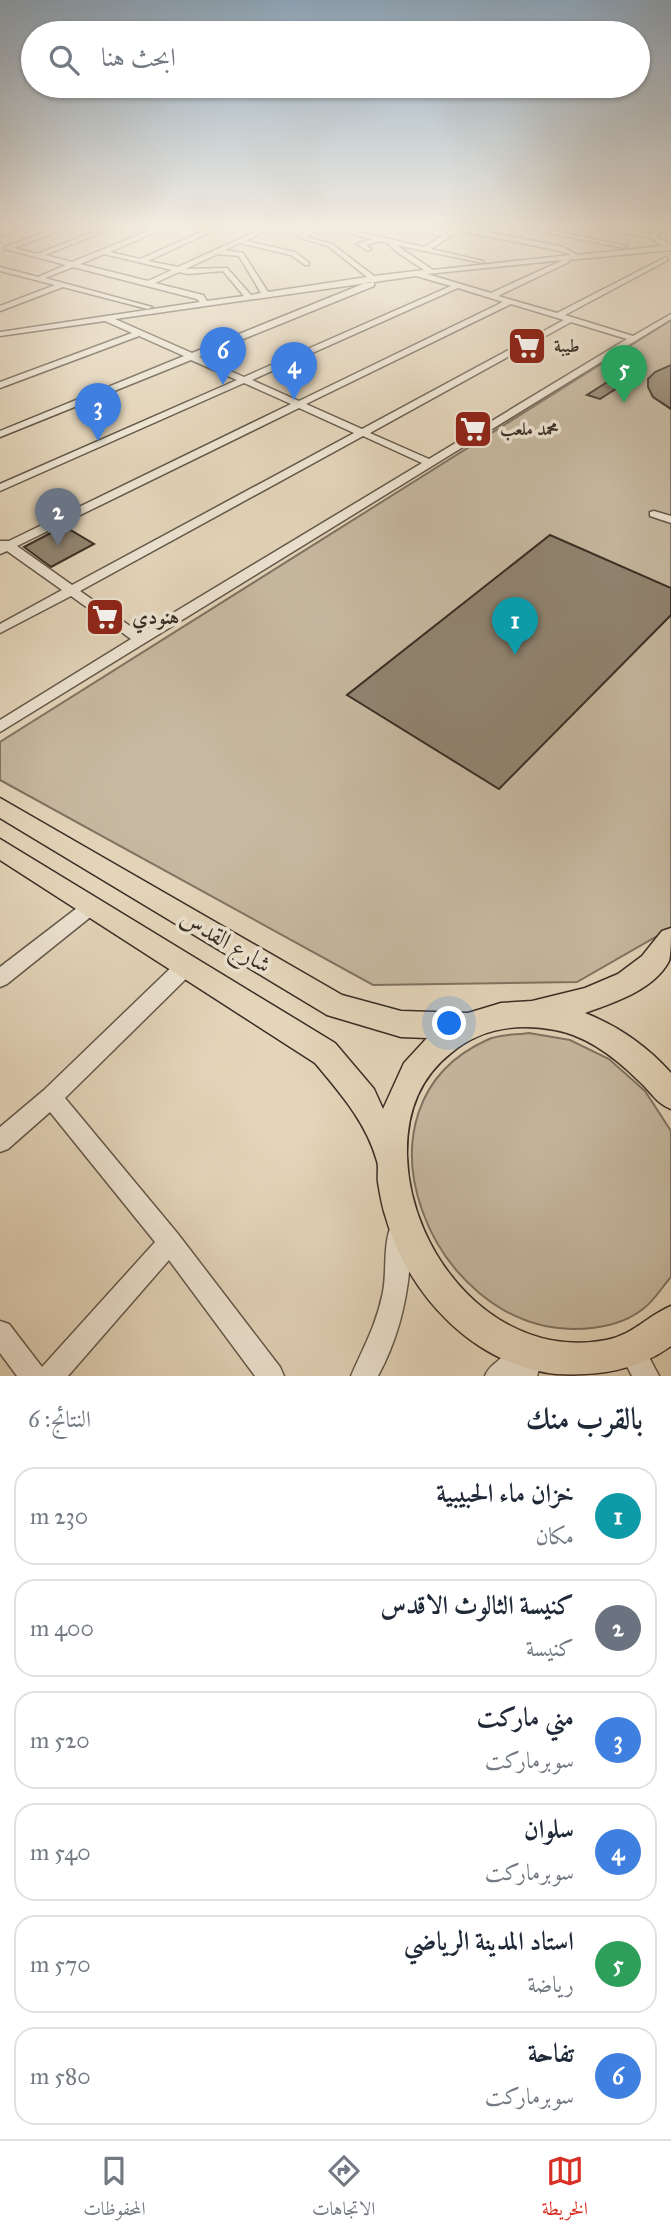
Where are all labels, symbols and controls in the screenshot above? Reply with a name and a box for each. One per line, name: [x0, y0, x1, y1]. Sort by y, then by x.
search box: [21, 21, 650, 98]
icon: search: [45, 41, 83, 79]
text: ابحث هنا: [101, 41, 176, 73]
supermarket icon: طيبة: [506, 325, 548, 367]
pin: 6: [200, 327, 246, 385]
place label: طيبة: [554, 335, 580, 357]
pin: 4: [271, 342, 317, 400]
pin: 5: [601, 345, 647, 403]
pin: 3: [75, 383, 121, 441]
supermarket icon: محمد ملعب: [452, 408, 494, 450]
place label: محمد ملعب: [500, 418, 559, 441]
pin: 2: [35, 488, 81, 546]
supermarket icon: هنودي: [84, 596, 126, 638]
pin: 1: [492, 597, 538, 655]
place label: هنودي: [132, 604, 179, 634]
street label: شارع القدس: [173, 902, 277, 984]
your location: [432, 1006, 466, 1040]
text: بالقرب منك: [526, 1401, 643, 1437]
text: النتائج: 6: [28, 1405, 91, 1433]
text: خزان ماء الحبيبية: [436, 1477, 574, 1509]
text: 230 m: [30, 1502, 88, 1530]
text: 1: [613, 1502, 623, 1530]
text: مكان: [535, 1522, 574, 1550]
text: كنيسة الثالوث الاقدس: [380, 1589, 574, 1621]
text: 400 m: [30, 1614, 94, 1642]
text: 2: [612, 1614, 624, 1642]
text: كنيسة: [526, 1634, 574, 1662]
text: مني ماركت: [477, 1701, 574, 1733]
text: 520 m: [30, 1726, 90, 1754]
text: 3: [613, 1726, 623, 1754]
text: سوبرماركت: [485, 1746, 574, 1774]
text: سلوان: [524, 1813, 574, 1845]
text: 540 m: [30, 1838, 91, 1866]
text: 4: [612, 1838, 624, 1866]
text: سوبرماركت: [485, 1858, 574, 1886]
text: استاد المدينة الرياضي: [404, 1925, 574, 1957]
text: 570 m: [30, 1950, 91, 1978]
text: 5: [613, 1950, 623, 1978]
text: رياضة: [528, 1970, 574, 1998]
text: تفاحة: [528, 2037, 574, 2069]
text: 580 m: [30, 2062, 91, 2090]
text: 6: [612, 2062, 624, 2090]
text: سوبرماركت: [485, 2082, 574, 2110]
tab: المحفوظات: [83, 2152, 146, 2227]
tab: الاتجاهات: [312, 2152, 375, 2227]
tab: الخريطة: [542, 2152, 588, 2227]

